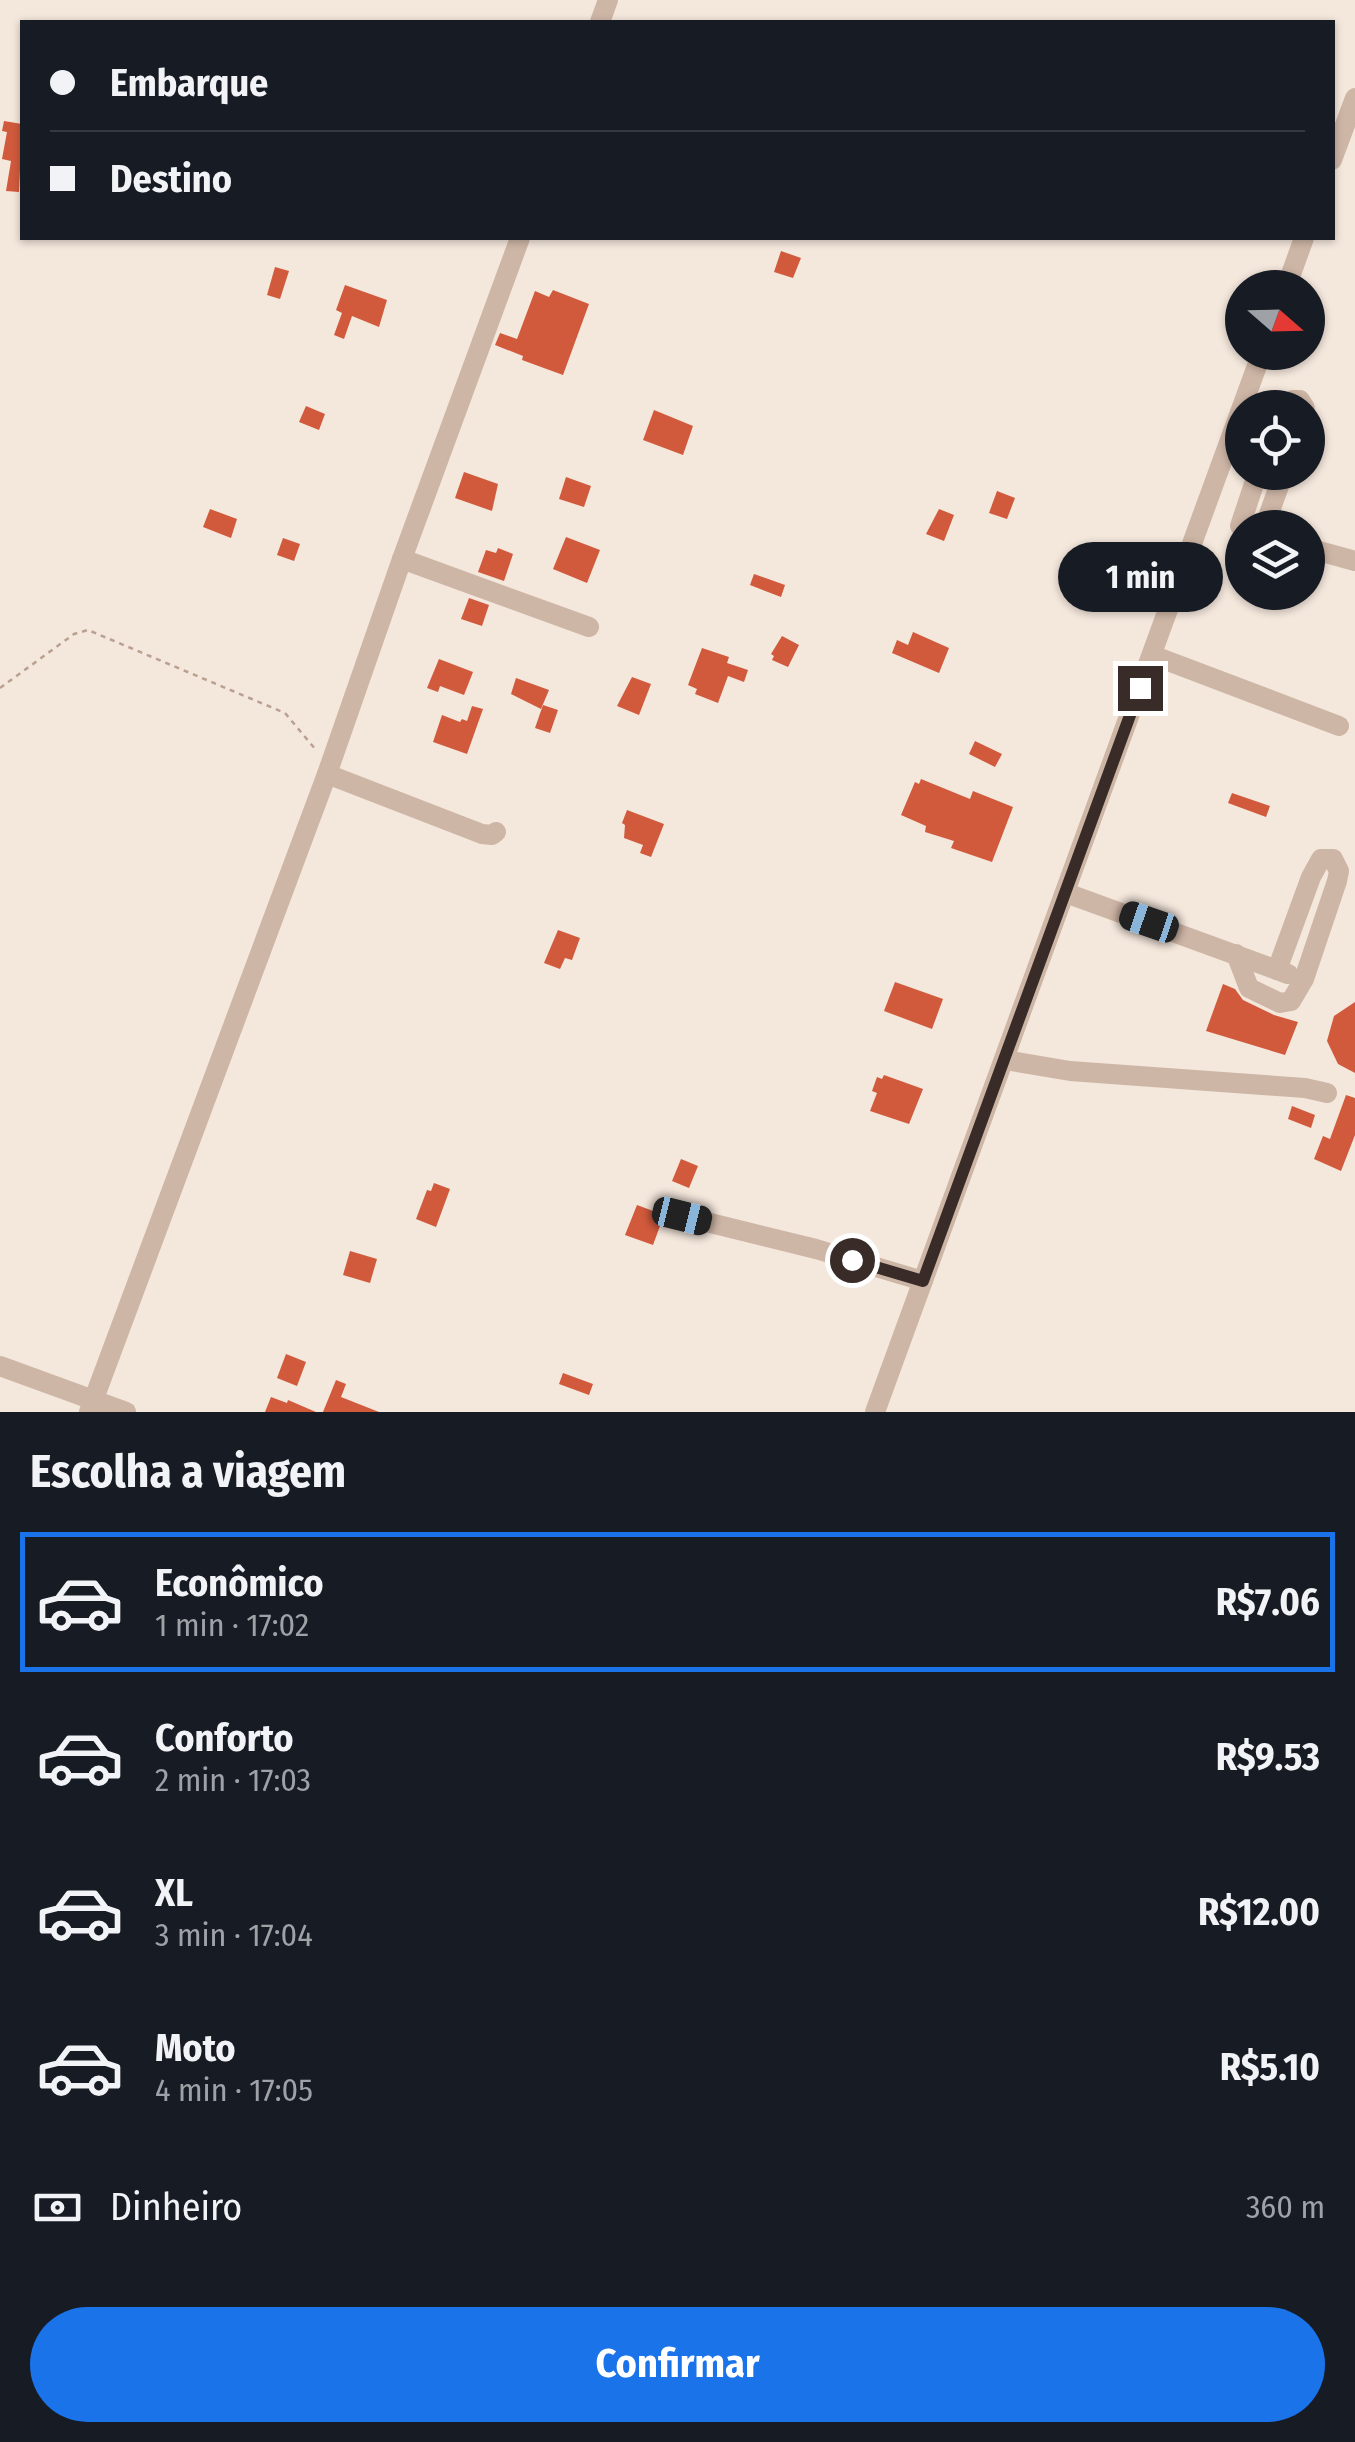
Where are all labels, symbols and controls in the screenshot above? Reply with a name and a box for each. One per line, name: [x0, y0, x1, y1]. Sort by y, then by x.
text: Embarque: [110, 60, 268, 106]
text: Destino: [110, 156, 232, 202]
north arrow: [1225, 270, 1325, 370]
map controls: [1225, 270, 1325, 610]
button: locate: [1225, 390, 1325, 490]
button: layers: [1225, 510, 1325, 610]
callout: 1 min: [1058, 543, 1222, 613]
text: 1 min: [1106, 558, 1175, 596]
route end: [1118, 666, 1163, 711]
car: [1116, 898, 1182, 946]
car: [649, 1194, 715, 1238]
route start: [830, 1238, 875, 1283]
text: Escolha a viagem: [30, 1445, 346, 1499]
icon: car: [35, 1557, 125, 1647]
text: Econômico: [155, 1560, 324, 1606]
text: R$7.06: [1216, 1579, 1320, 1625]
text: 1 min · 17:02: [155, 1606, 309, 1644]
icon: car: [35, 1712, 125, 1802]
text: Conforto: [155, 1715, 294, 1761]
text: R$9.53: [1216, 1734, 1320, 1780]
text: 2 min · 17:03: [155, 1761, 311, 1799]
icon: car: [35, 1867, 125, 1957]
text: XL: [155, 1870, 193, 1916]
text: R$12.00: [1198, 1889, 1320, 1935]
text: 3 min · 17:04: [155, 1916, 313, 1954]
icon: car: [35, 2022, 125, 2112]
text: Moto: [155, 2025, 236, 2071]
text: R$5.10: [1220, 2044, 1320, 2090]
text: 4 min · 17:05: [155, 2071, 313, 2109]
icon: cash: [30, 2180, 85, 2235]
text: Dinheiro: [110, 2184, 242, 2230]
text: 360 m: [1246, 2188, 1325, 2226]
button: Confirmar: [30, 2307, 1325, 2422]

